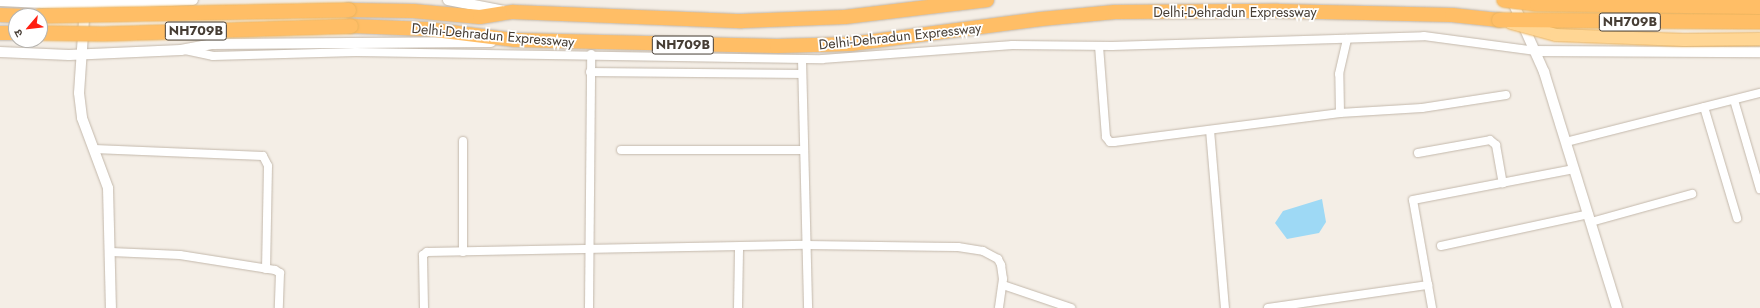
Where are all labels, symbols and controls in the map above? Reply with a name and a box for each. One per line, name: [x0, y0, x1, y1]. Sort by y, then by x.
street label: Delhi-Dehradun Expressway: [1153, 4, 1317, 20]
north arrow: [8, 8, 48, 48]
road number: NH709B: [1598, 11, 1662, 33]
street label: Delhi-Dehradun Expressway: [818, 19, 982, 53]
road number: NH709B: [164, 20, 228, 42]
street label: Delhi-Dehradun Expressway: [411, 20, 575, 50]
text: उ: [10, 27, 27, 40]
road number: NH709B: [651, 34, 715, 56]

